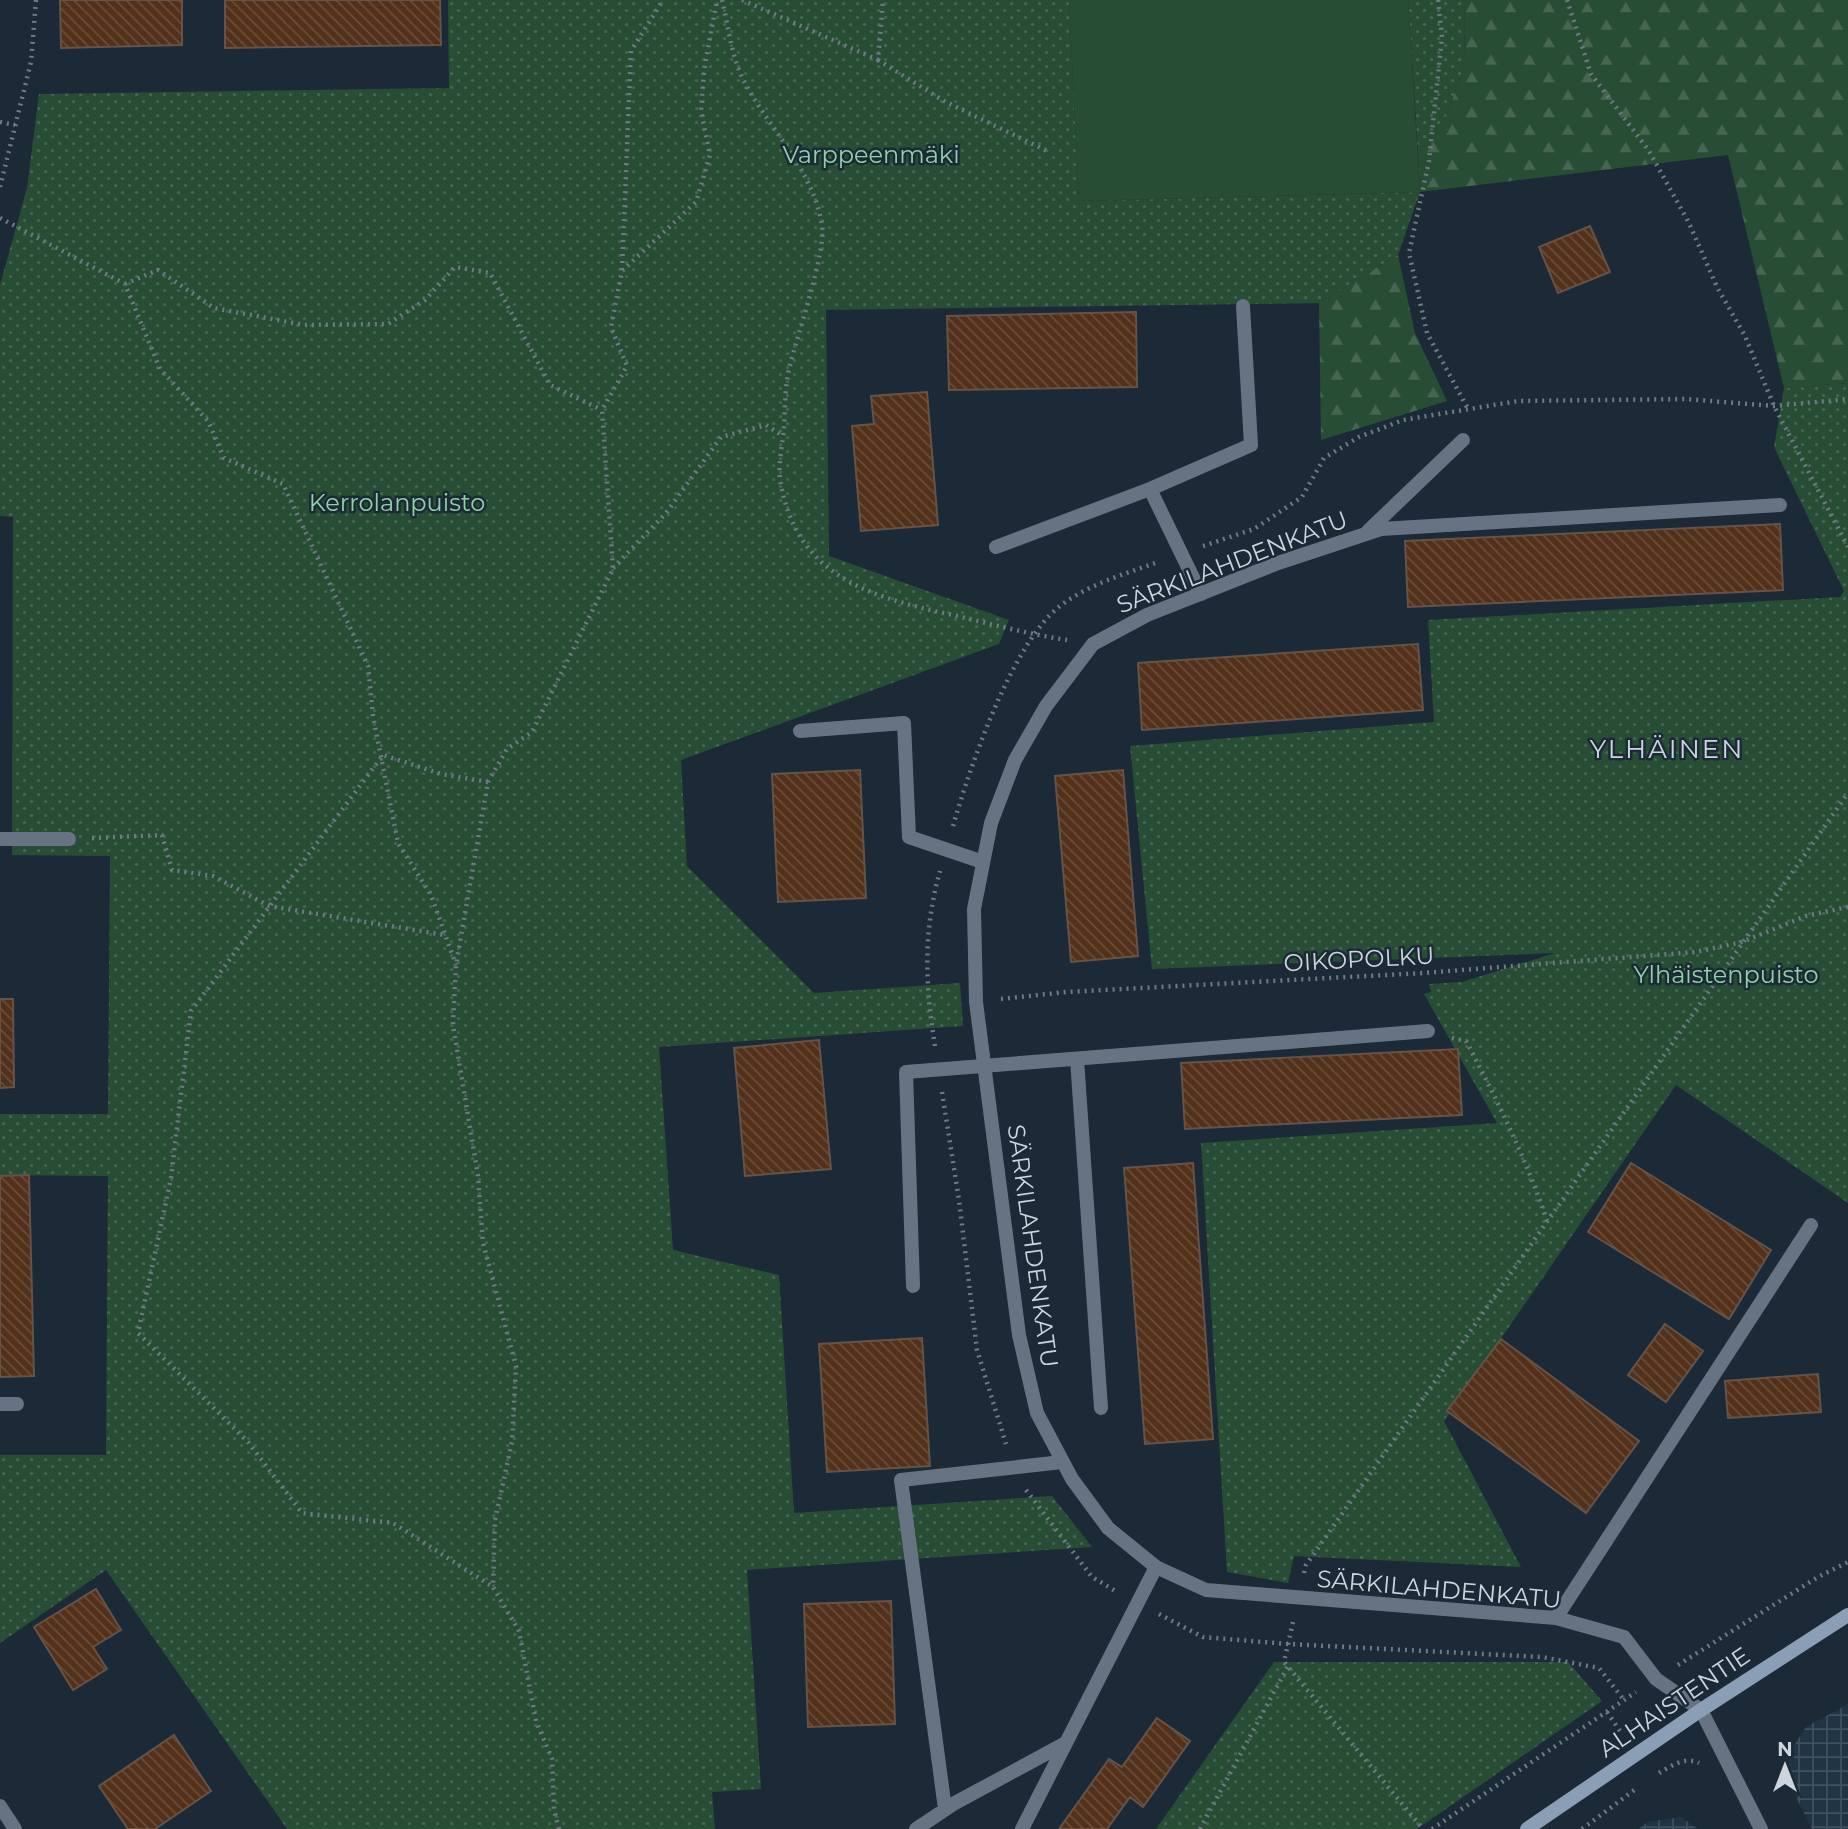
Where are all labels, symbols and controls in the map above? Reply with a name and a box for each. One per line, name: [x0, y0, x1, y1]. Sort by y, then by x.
park label: Varppeenmäki: [782, 140, 960, 169]
park label: Kerrolanpuisto: [309, 488, 485, 517]
street label: SÄRKILAHDENKATU: [1112, 505, 1352, 619]
district label: YLHÄINEN: [1590, 733, 1744, 765]
street label: OIKOPOLKU: [1283, 941, 1435, 977]
park label: Ylhäistenpuisto: [1634, 960, 1818, 989]
street label: SÄRKILAHDENKATU: [1002, 1123, 1064, 1369]
street label: SÄRKILAHDENKATU: [1316, 1564, 1562, 1614]
street label: ALHAISTENTIE: [1593, 1641, 1755, 1763]
north arrow: [1750, 1731, 1820, 1801]
text: N: [1777, 1738, 1793, 1761]

